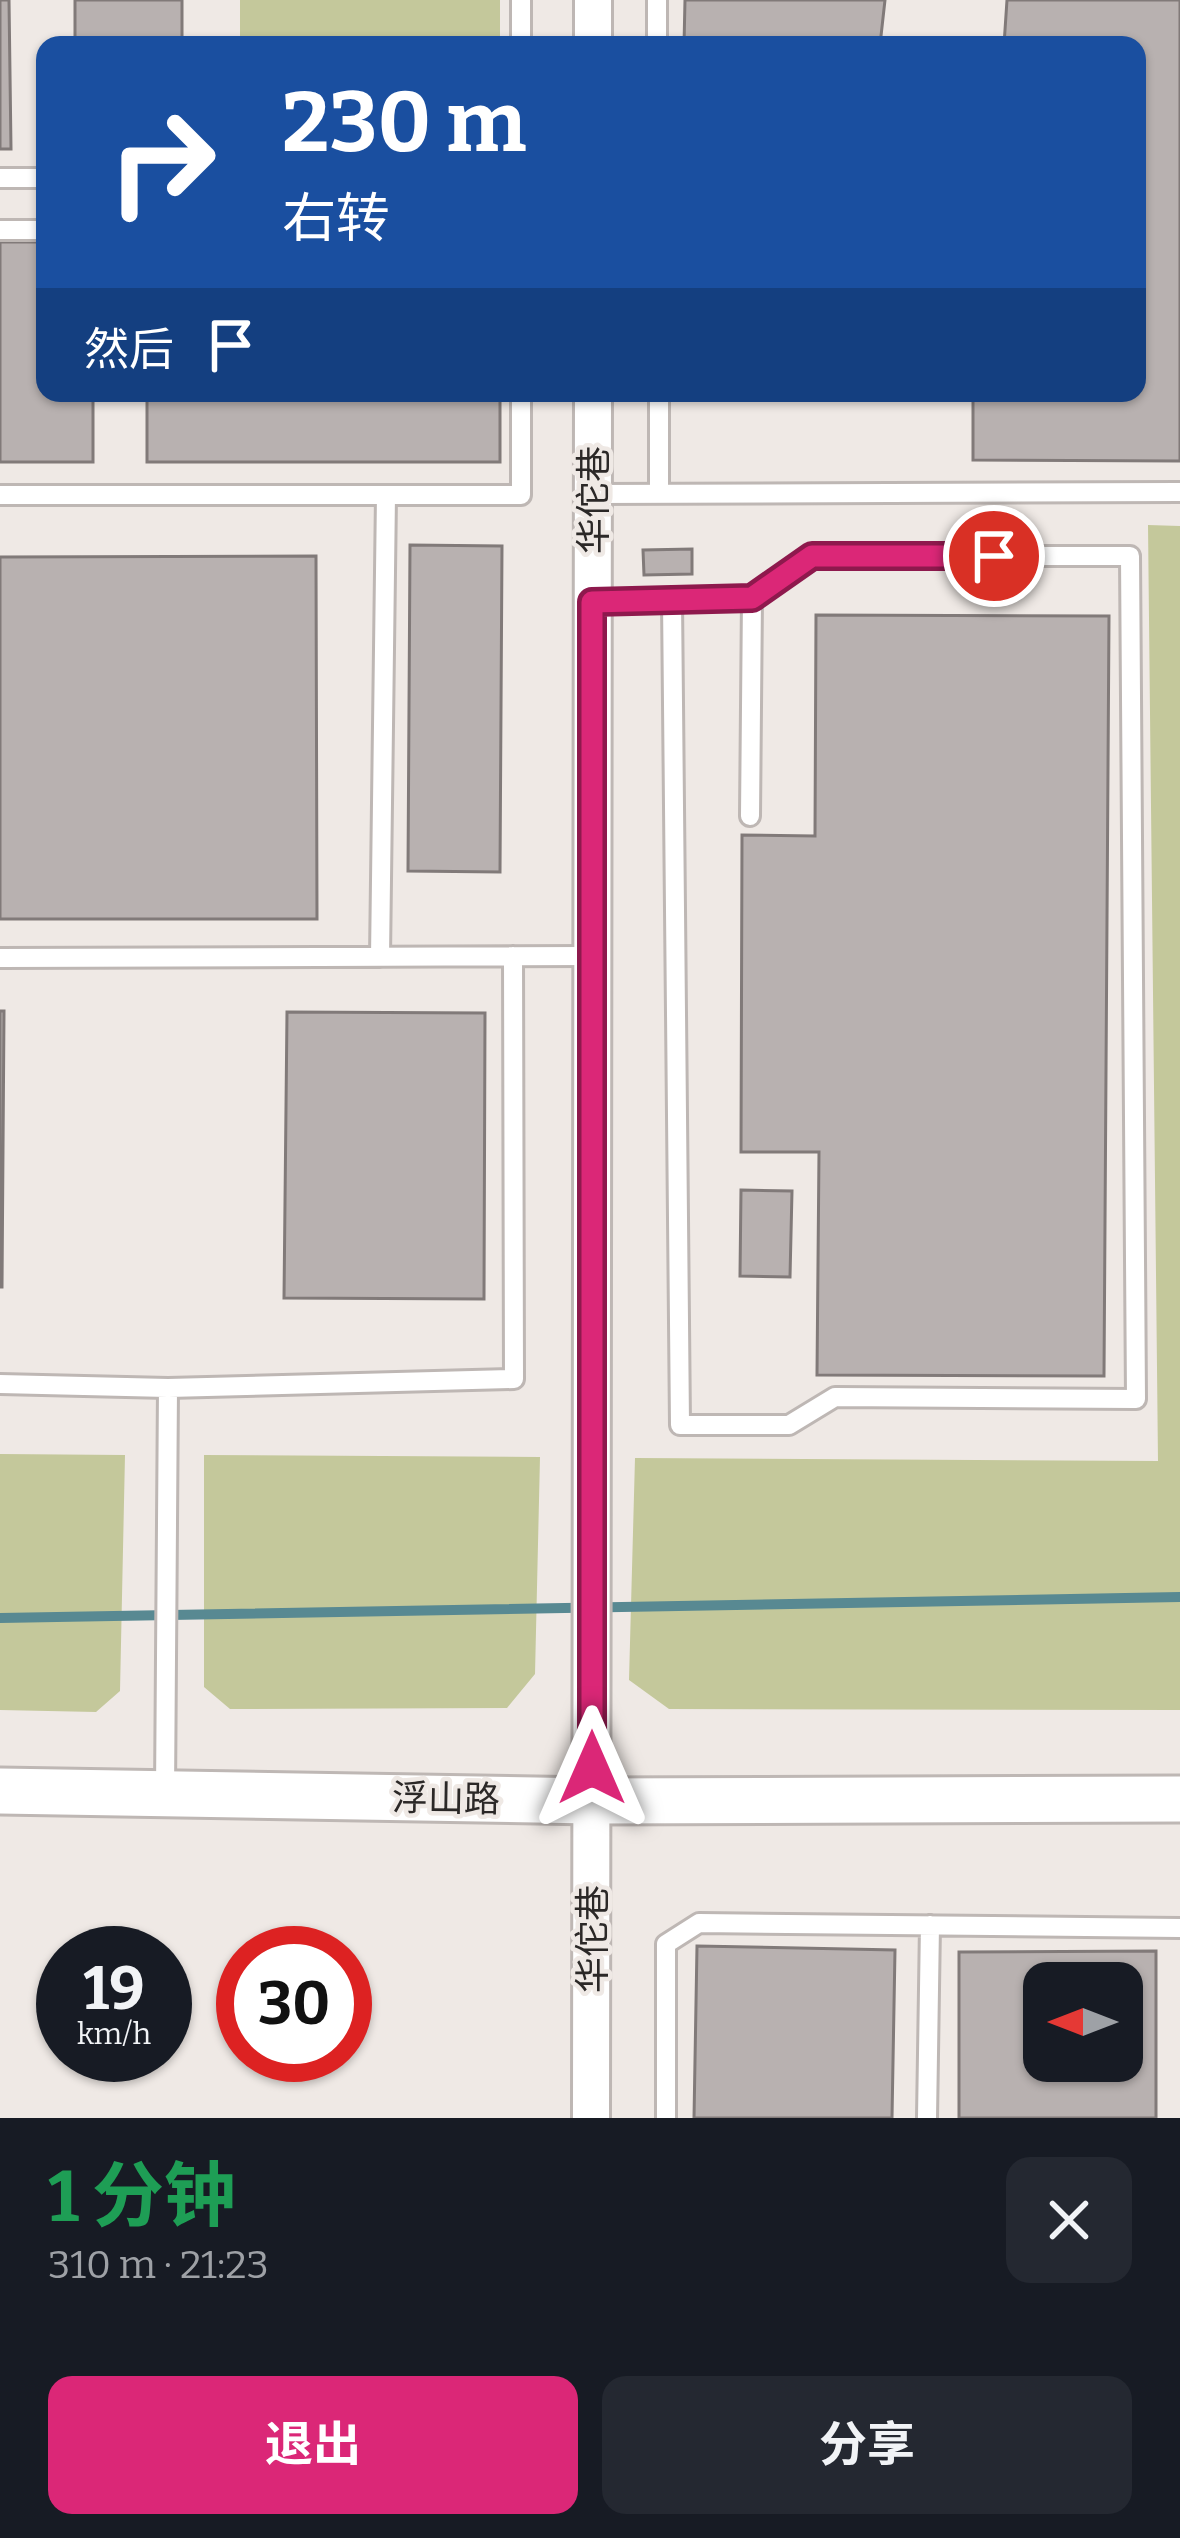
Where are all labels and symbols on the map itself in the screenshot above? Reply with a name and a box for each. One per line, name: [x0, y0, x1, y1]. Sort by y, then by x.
street label: 华佗巷: [572, 446, 616, 554]
pin: [943, 505, 1045, 607]
position arrow: [529, 1705, 655, 1831]
street label: 浮山路: [392, 1776, 500, 1822]
street label: 华佗巷: [571, 1885, 615, 1993]
speed limit sign: 30: [216, 1926, 372, 2082]
north arrow: [1023, 1962, 1143, 2082]

